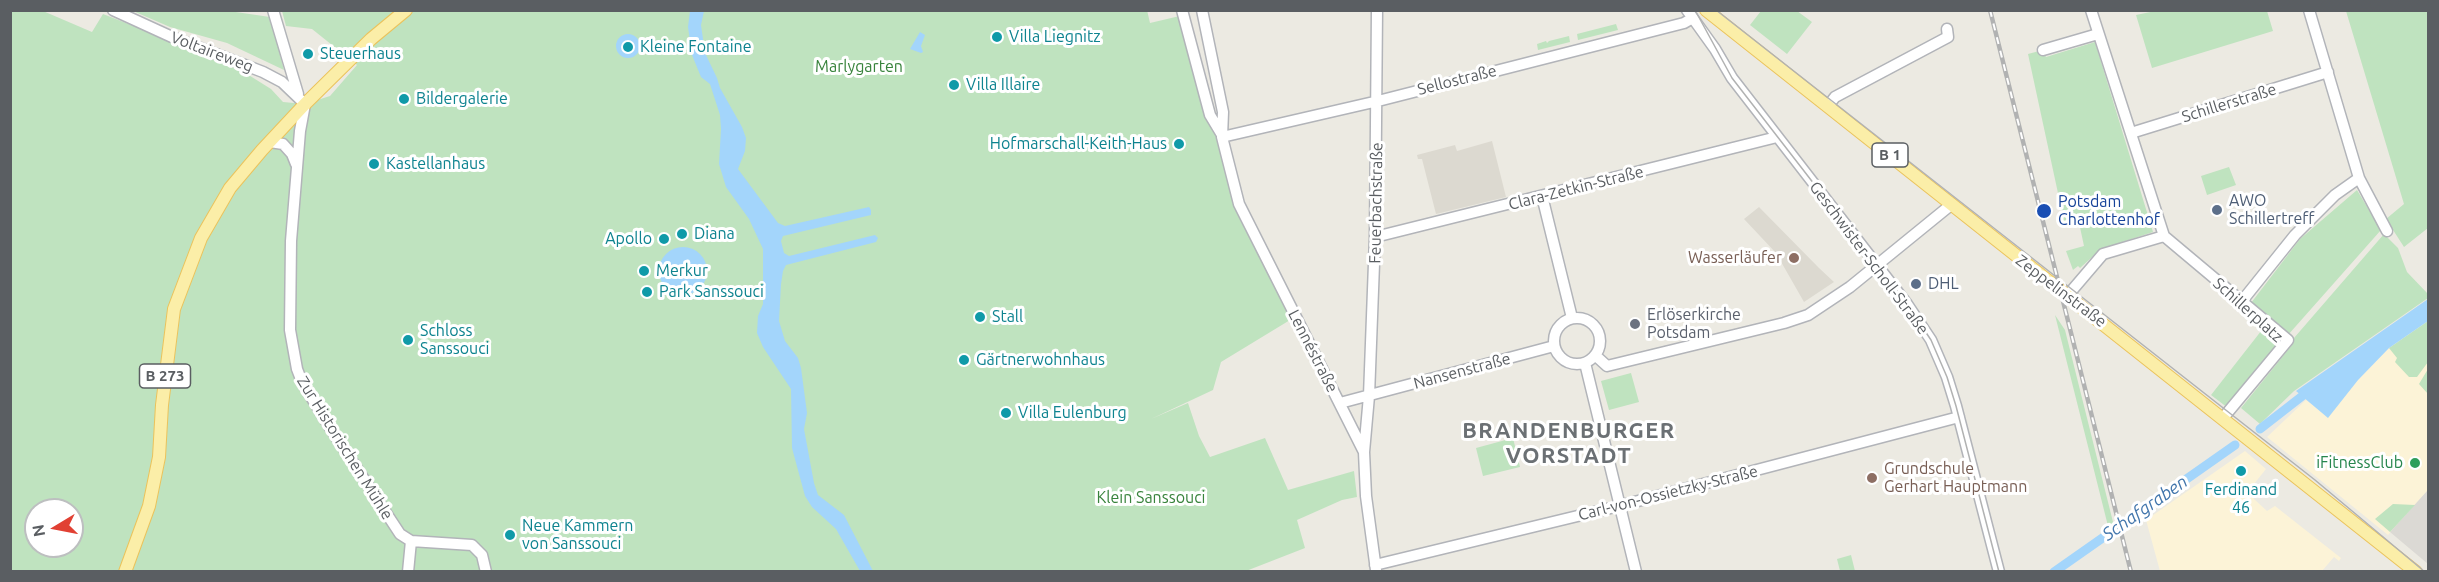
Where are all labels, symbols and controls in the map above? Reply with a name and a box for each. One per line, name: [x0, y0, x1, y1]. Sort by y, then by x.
street label: Voltaireweg: [168, 27, 256, 77]
place label: Villa Liegnitz: [1009, 27, 1101, 47]
marker: Villa Liegnitz: [990, 30, 1004, 44]
place label: Kleine Fontaine: [640, 37, 752, 57]
marker: Kleine Fontaine: [621, 40, 635, 54]
place label: Steuerhaus: [320, 44, 401, 64]
marker: Steuerhaus: [301, 47, 315, 61]
park label: Marlygarten: [815, 57, 903, 77]
street label: Sellostraße: [1415, 61, 1499, 99]
place label: Villa Illaire: [966, 75, 1040, 95]
marker: Villa Illaire: [947, 78, 961, 92]
street label: Schillerstraße: [2179, 79, 2279, 127]
place label: Bildergalerie: [416, 89, 508, 109]
marker: Bildergalerie: [397, 92, 411, 106]
place label: Hofmarschall-Keith-Haus: [990, 134, 1167, 154]
marker: Hofmarschall-Keith-Haus: [1172, 137, 1186, 151]
street label: Feuerbachstraße: [1365, 142, 1387, 264]
road number: B 1: [1872, 143, 1908, 167]
place label: Kastellanhaus: [386, 154, 485, 174]
marker: Kastellanhaus: [367, 157, 381, 171]
street label: Clara-Zetkin-Straße: [1507, 162, 1645, 214]
street label: Geschwister-Scholl-Straße: [1805, 178, 1933, 338]
place label: AWO Schillertreff: [2229, 191, 2314, 229]
place label: Potsdam Charlottenhof: [2058, 192, 2160, 230]
marker: Potsdam Charlottenhof: [2035, 202, 2053, 220]
marker: AWO Schillertreff: [2210, 203, 2224, 217]
place label: Diana: [694, 224, 735, 244]
marker: Diana: [675, 227, 689, 241]
place label: Apollo: [605, 229, 652, 249]
marker: Apollo: [657, 232, 671, 246]
place label: Wasserläufer: [1688, 248, 1782, 268]
marker: Wasserläufer: [1787, 251, 1801, 265]
street label: Zeppelinstraße: [2012, 251, 2110, 331]
place label: Merkur: [656, 261, 708, 281]
marker: Merkur: [637, 264, 651, 278]
place label: DHL: [1928, 274, 1959, 294]
street label: Schillerplatz: [2209, 274, 2287, 346]
marker: DHL: [1909, 277, 1923, 291]
place label: Park Sanssouci: [659, 282, 764, 302]
marker: Park Sanssouci: [640, 285, 654, 299]
place label: Erlöserkirche Potsdam: [1647, 305, 1741, 343]
place label: Stall: [992, 307, 1023, 327]
street label: Lennéstraße: [1284, 307, 1342, 395]
marker: Stall: [973, 310, 987, 324]
marker: Erlöserkirche Potsdam: [1628, 317, 1642, 331]
place label: Schloss Sanssouci: [420, 321, 489, 359]
marker: Schloss Sanssouci: [401, 333, 415, 347]
street label: Nansenstraße: [1411, 349, 1513, 393]
place label: Gärtnerwohnhaus: [976, 350, 1105, 370]
marker: Gärtnerwohnhaus: [957, 353, 971, 367]
road number: B 273: [140, 364, 190, 388]
street label: Zur Historischen Mühle: [293, 373, 397, 523]
place label: Villa Eulenburg: [1018, 403, 1127, 423]
marker: Villa Eulenburg: [999, 406, 1013, 420]
district label: BRANDENBURGER VORSTADT: [1462, 418, 1676, 470]
place label: iFitnessClub: [2316, 453, 2403, 473]
marker: iFitnessClub: [2408, 456, 2422, 470]
place label: Grundschule Gerhart Hauptmann: [1884, 459, 2027, 497]
street label: Carl-von-Ossietzky-Straße: [1576, 461, 1760, 525]
marker: Ferdinand 46: [2234, 464, 2248, 478]
marker: Grundschule Gerhart Hauptmann: [1865, 471, 1879, 485]
water label: Schafgraben: [2098, 471, 2192, 545]
place label: Ferdinand 46: [2205, 480, 2277, 518]
park label: Klein Sanssouci: [1097, 488, 1205, 508]
north arrow: [24, 498, 84, 558]
place label: Neue Kammern von Sanssouci: [522, 516, 633, 554]
text: N: [28, 523, 48, 538]
marker: Neue Kammern von Sanssouci: [503, 528, 517, 542]

